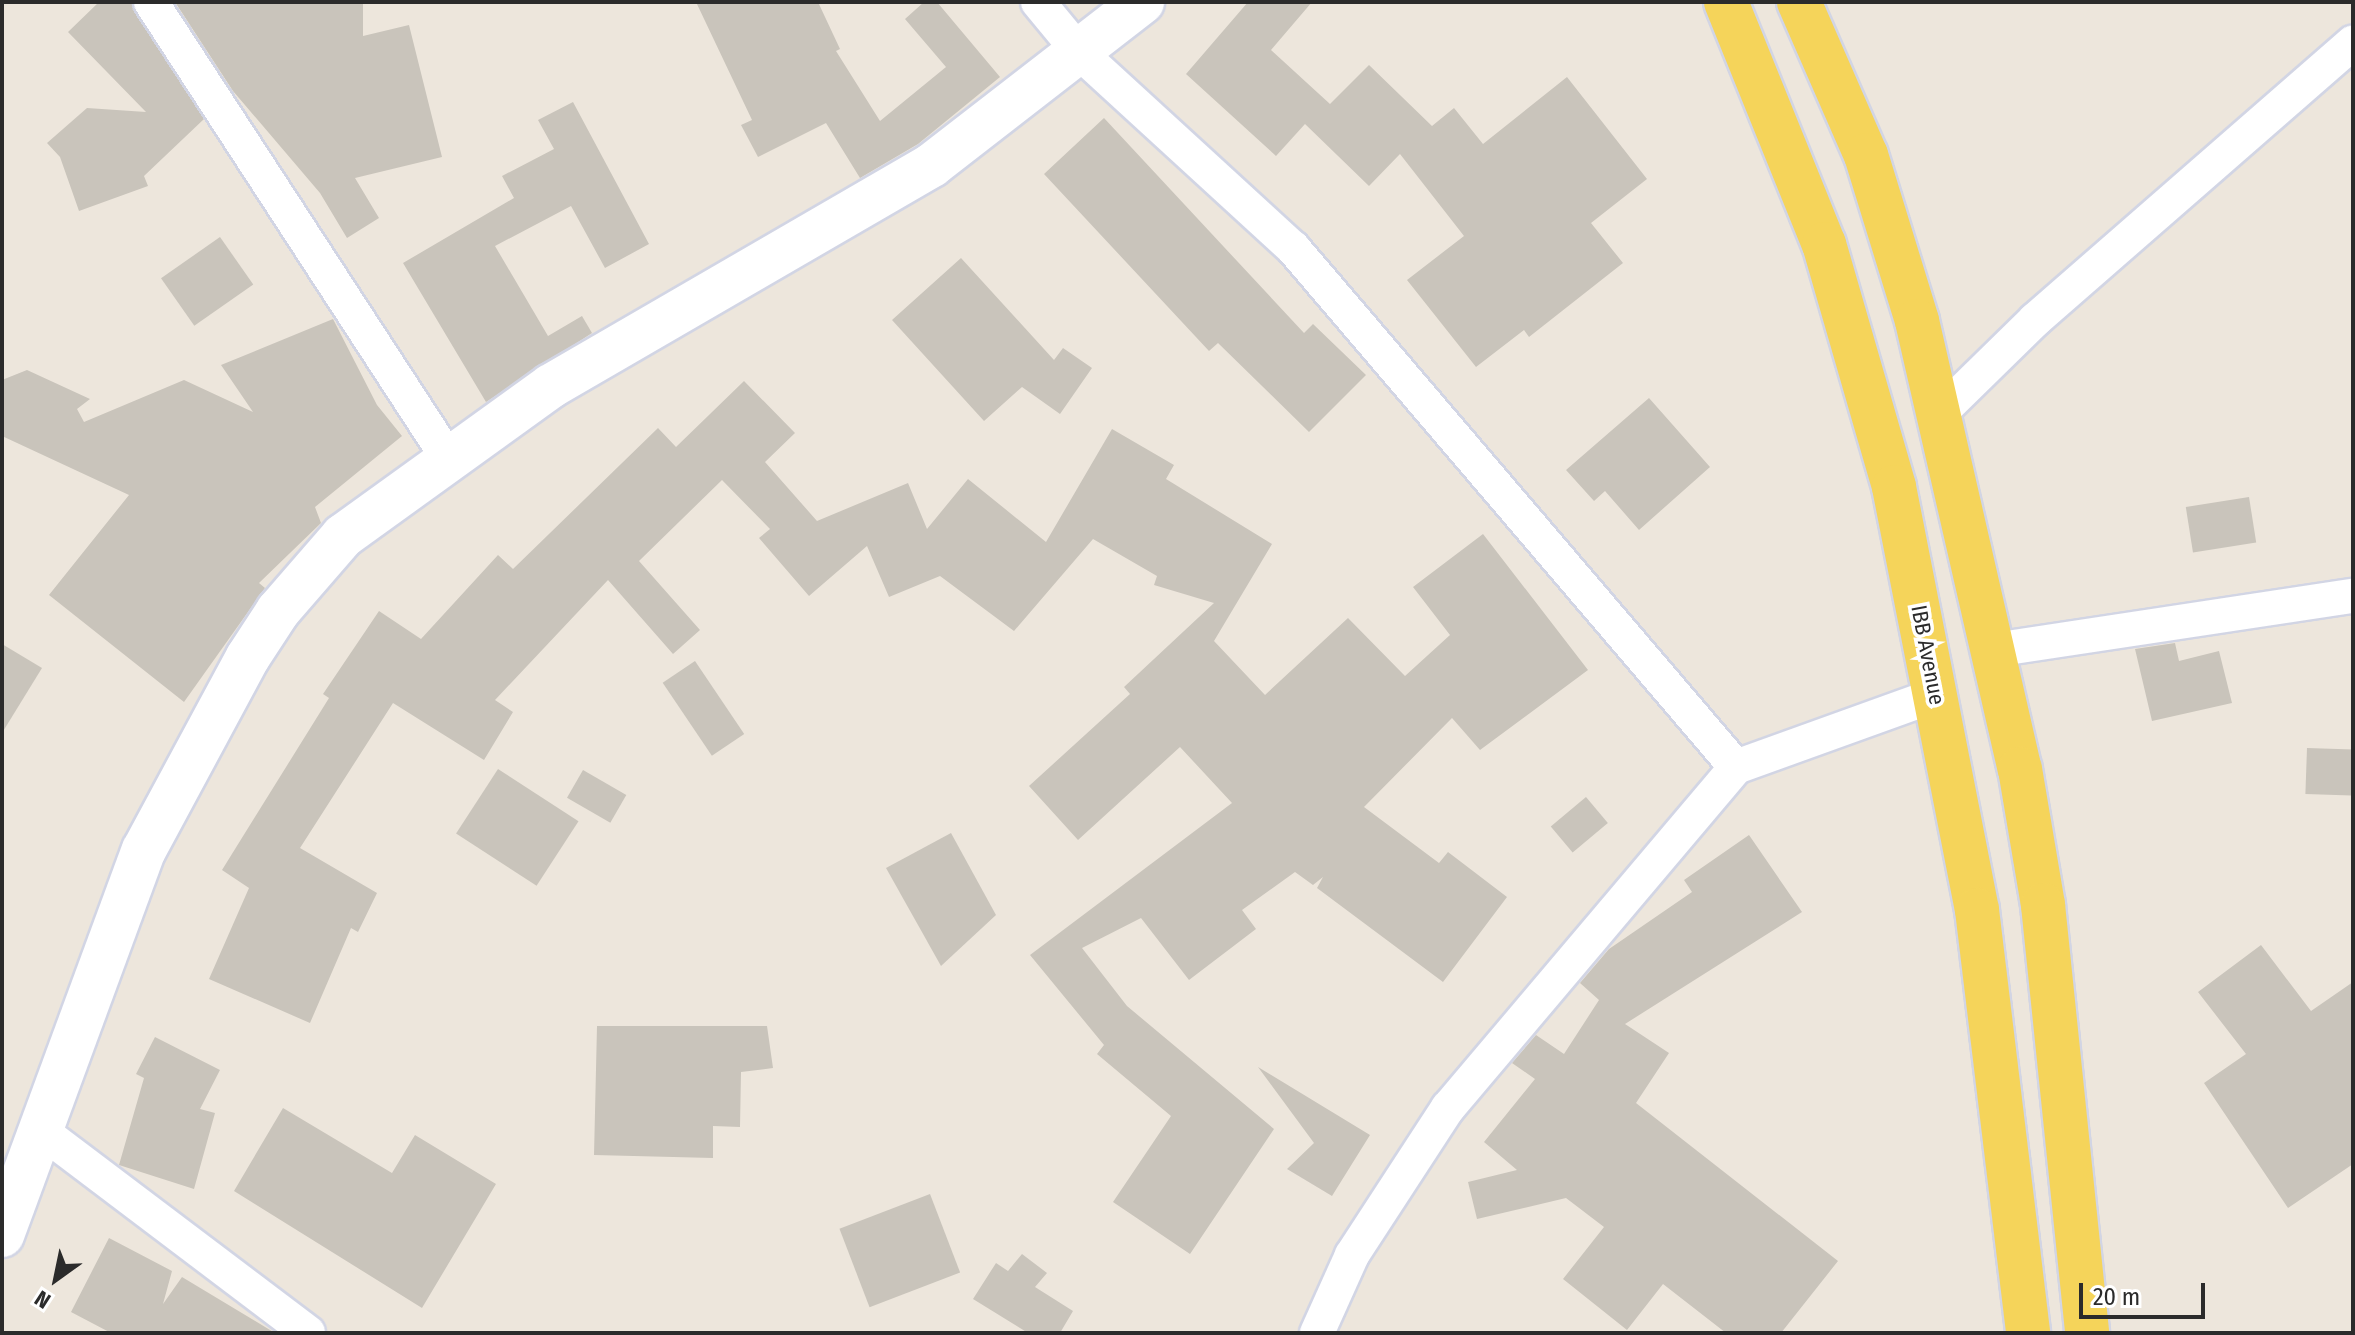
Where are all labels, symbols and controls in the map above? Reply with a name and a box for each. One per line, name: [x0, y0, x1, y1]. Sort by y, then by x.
street label: IBB Avenue: [1905, 603, 1951, 707]
north arrow: [16, 1239, 96, 1319]
scale bar: [2083, 1267, 2209, 1317]
text: 20 m: [2093, 1283, 2140, 1311]
text: N: [30, 1285, 56, 1314]

